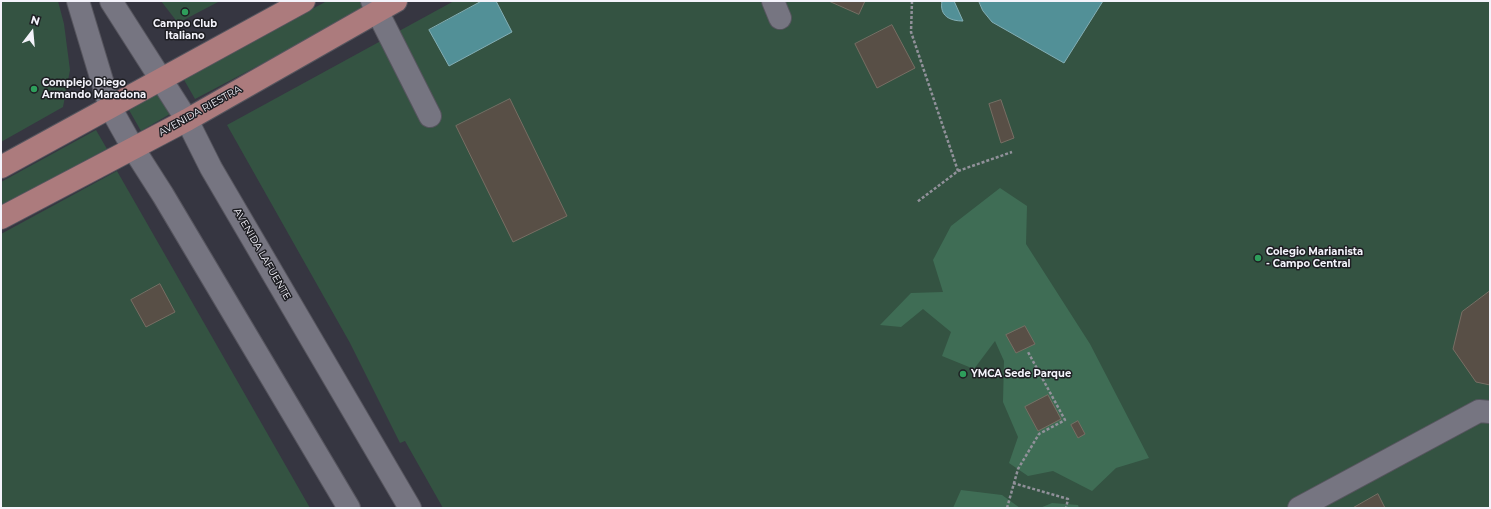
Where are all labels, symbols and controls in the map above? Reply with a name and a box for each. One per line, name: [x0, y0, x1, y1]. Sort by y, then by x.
marker: Campo Club Italiano: [180, 7, 190, 17]
north arrow: [12, 12, 52, 52]
text: N: [29, 13, 42, 28]
place label: Campo Club Italiano: [153, 18, 217, 42]
place label: Complejo Diego Armando Maradona: [42, 77, 146, 100]
street label: AVENIDA RIESTRA: [157, 83, 243, 139]
marker: Complejo Diego Armando Maradona: [29, 84, 39, 94]
street label: AVENIDA LAFUENTE: [231, 206, 293, 302]
place label: Colegio Marianista - Campo Central: [1266, 246, 1363, 270]
marker: Colegio Marianista - Campo Central: [1253, 253, 1263, 263]
place label: YMCA Sede Parque: [971, 368, 1071, 380]
marker: YMCA Sede Parque: [958, 369, 968, 379]

